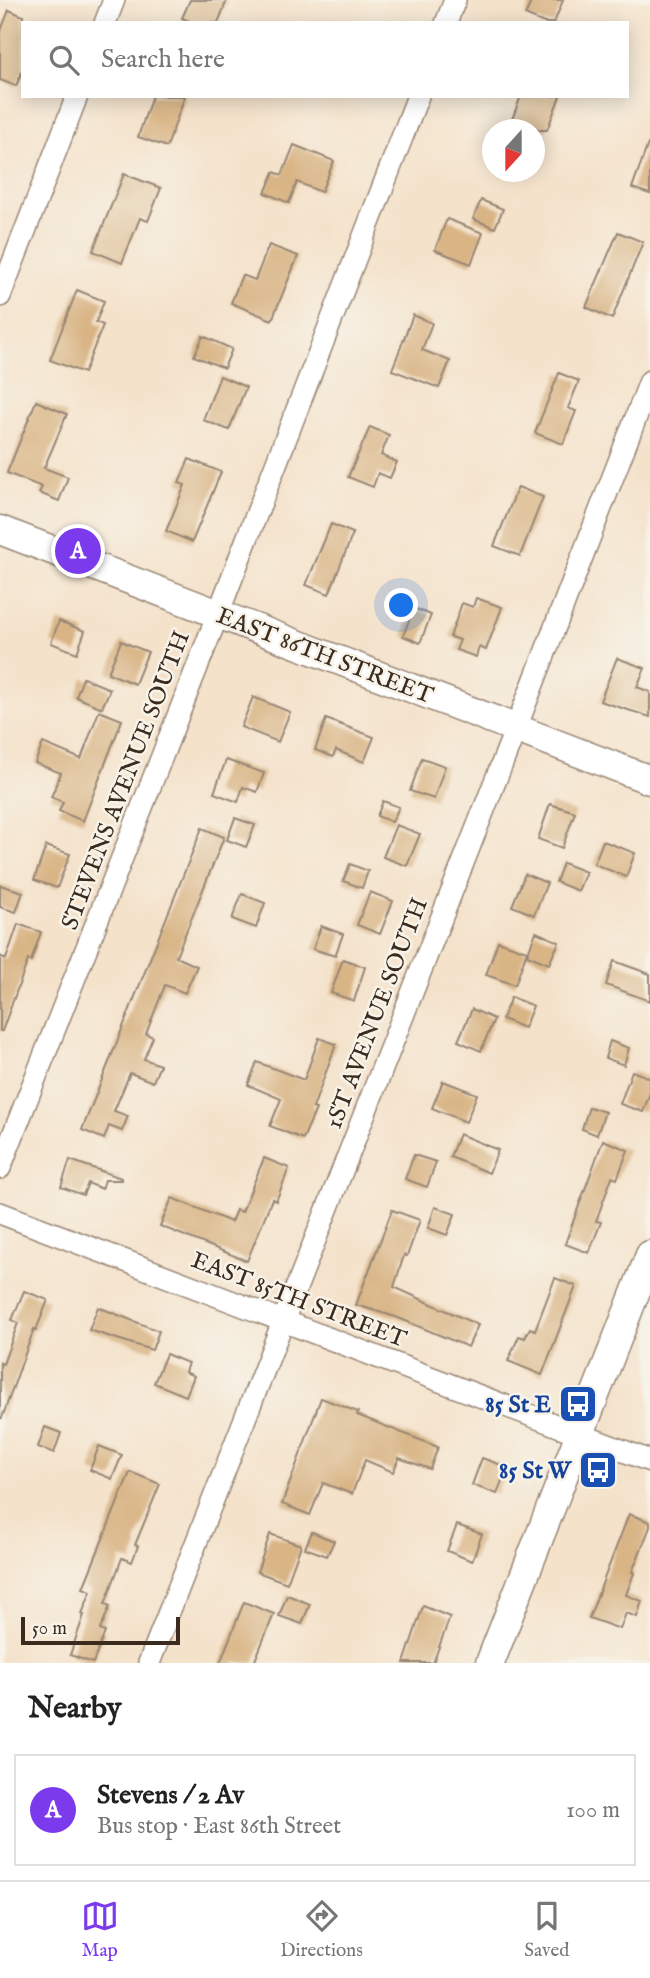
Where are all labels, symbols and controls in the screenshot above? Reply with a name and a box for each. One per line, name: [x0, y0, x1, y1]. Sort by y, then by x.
search box: [21, 21, 629, 98]
icon: search: [45, 41, 83, 79]
text: Search here: [101, 43, 225, 76]
north arrow: [482, 119, 545, 182]
pin: A: [55, 525, 101, 577]
your location: [384, 588, 418, 622]
street label: EAST 86TH STREET: [212, 601, 438, 712]
street label: STEVENS AVENUE SOUTH: [55, 627, 198, 934]
street label: 1ST AVENUE SOUTH: [319, 894, 436, 1133]
street label: EAST 85TH STREET: [187, 1245, 411, 1356]
bus stop icon: 85 St E: [557, 1383, 599, 1425]
place label: 85 St E: [485, 1390, 551, 1421]
bus stop icon: 85 St W: [577, 1449, 619, 1491]
place label: 85 St W: [499, 1456, 573, 1487]
scale bar: [21, 1614, 180, 1646]
text: 50 m: [32, 1617, 67, 1641]
text: Nearby: [28, 1690, 121, 1728]
text: Stevens / 2 Av: [97, 1779, 244, 1812]
text: A: [45, 1796, 61, 1825]
text: 100 m: [566, 1796, 620, 1825]
text: Bus stop · East 86th Street: [97, 1812, 341, 1841]
tab: Map: [81, 1897, 119, 1963]
tab: Directions: [280, 1897, 363, 1963]
tab: Saved: [524, 1897, 569, 1963]

